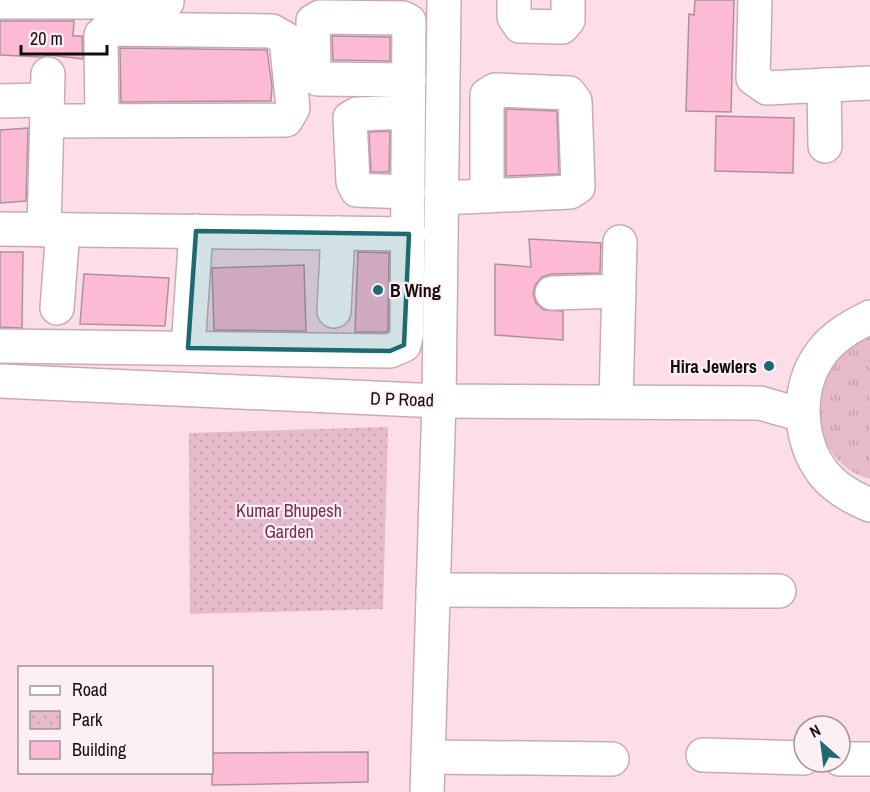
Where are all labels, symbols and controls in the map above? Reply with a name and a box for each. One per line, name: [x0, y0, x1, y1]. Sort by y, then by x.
scale bar: [21, 18, 106, 56]
text: 20 m: [30, 26, 63, 51]
place label: B Wing: [390, 278, 441, 303]
marker: B Wing: [371, 283, 385, 297]
place label: Hira Jewlers: [670, 354, 757, 379]
marker: Hira Jewlers: [762, 359, 776, 373]
street label: D P Road: [370, 385, 434, 413]
park label: Kumar Bhupesh Garden: [236, 498, 342, 544]
legend: [18, 666, 213, 774]
text: Road: [72, 677, 107, 702]
text: Park: [72, 707, 103, 732]
north arrow: [792, 714, 852, 774]
text: N: [806, 719, 824, 743]
text: Building: [72, 737, 127, 762]

